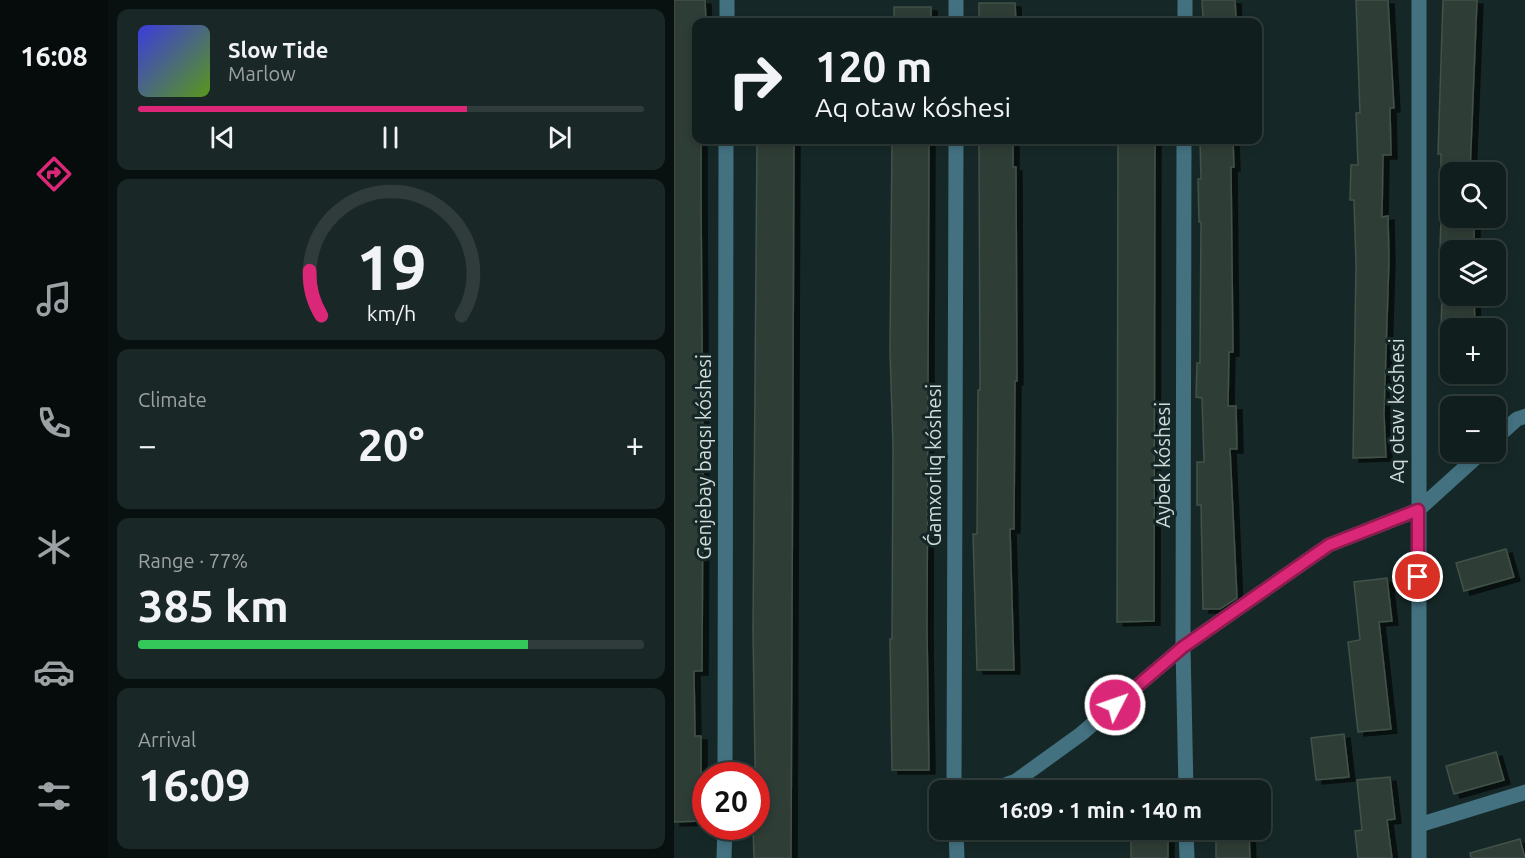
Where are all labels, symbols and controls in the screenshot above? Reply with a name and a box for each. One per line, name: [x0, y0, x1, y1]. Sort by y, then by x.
text: Slow Tide: [228, 37, 328, 62]
text: 16:08: [20, 41, 88, 71]
icon: right: [716, 42, 794, 120]
text: 120 m: [815, 43, 932, 90]
text: Marlow: [228, 62, 296, 85]
text: Aq otaw kóshesi: [815, 92, 1011, 122]
icon: previous: [206, 121, 239, 154]
icon: pause: [374, 121, 407, 154]
icon: next: [543, 121, 576, 154]
icon: directions: [33, 153, 75, 195]
map controls: [1440, 162, 1506, 462]
button: search: [1440, 162, 1506, 228]
text: 19: [356, 232, 426, 302]
button: layers: [1440, 240, 1506, 306]
icon: music: [33, 278, 75, 320]
text: km/h: [366, 302, 416, 326]
button: +: [1440, 318, 1506, 384]
street label: Aq otaw kóshesi: [1385, 338, 1408, 484]
street label: Genjebay baqsı kóshesi: [692, 354, 715, 560]
street label: Ǵamxorlıq kóshesi: [922, 384, 945, 546]
text: Climate: [138, 388, 207, 411]
button: −: [1440, 396, 1506, 462]
icon: phone: [33, 402, 75, 444]
street label: Aybek kóshesi: [1151, 402, 1174, 528]
text: 20°: [358, 419, 424, 470]
text: −: [138, 426, 157, 463]
text: +: [625, 426, 644, 463]
icon: climate: [33, 526, 75, 568]
text: Range · 77%: [138, 549, 248, 572]
pin: [1392, 551, 1443, 602]
icon: arrive: [1401, 560, 1434, 593]
text: 385 km: [138, 580, 289, 631]
icon: car: [33, 651, 75, 693]
position arrow: [1083, 673, 1147, 737]
text: Arrival: [138, 728, 196, 751]
text: 16:09: [138, 759, 251, 810]
speed limit sign: 20: [692, 762, 770, 840]
icon: filters: [33, 775, 75, 817]
text: 16:09 · 1 min · 140 m: [998, 797, 1202, 822]

